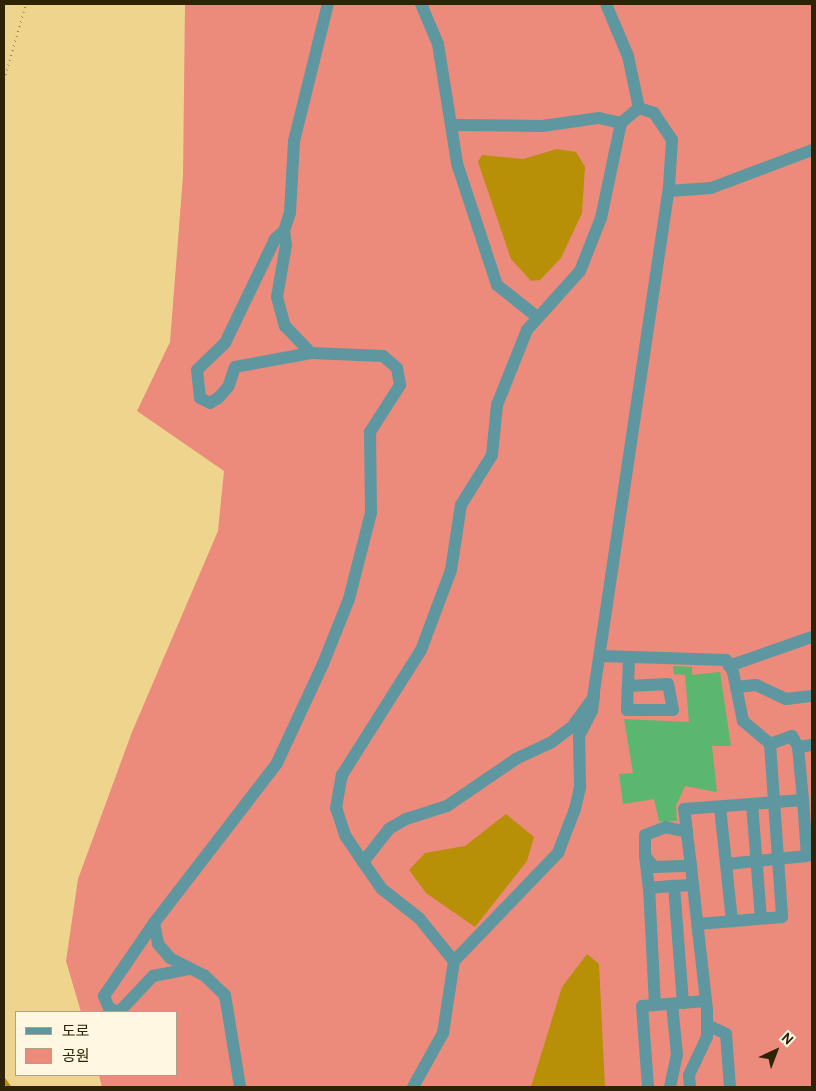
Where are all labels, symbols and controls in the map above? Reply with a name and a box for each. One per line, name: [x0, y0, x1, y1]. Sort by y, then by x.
legend: [15, 1011, 178, 1076]
text: 도로: [62, 1023, 90, 1042]
north arrow: [751, 1026, 801, 1076]
text: N: [777, 1030, 796, 1049]
text: 공원: [62, 1048, 90, 1067]

